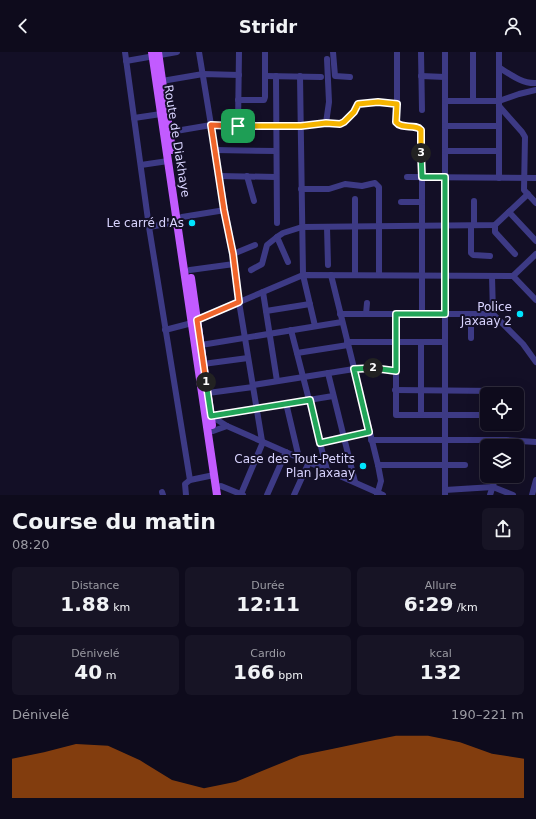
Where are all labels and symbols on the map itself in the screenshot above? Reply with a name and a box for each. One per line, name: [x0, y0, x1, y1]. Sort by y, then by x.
street label: Route de Diakhaye: [161, 84, 193, 198]
pin: [221, 109, 255, 143]
pin: 3: [411, 143, 431, 163]
place label: Le carré d'As: [106, 216, 184, 230]
marker: Le carré d'As: [187, 218, 197, 228]
place label: Police Jaxaay 2: [460, 300, 512, 328]
marker: Police Jaxaay 2: [515, 309, 525, 319]
pin: 2: [363, 358, 383, 378]
pin: 1: [196, 372, 216, 392]
place label: Case des Tout-Petits Plan Jaxaay: [234, 452, 355, 480]
marker: Case des Tout-Petits Plan Jaxaay: [358, 461, 368, 471]

